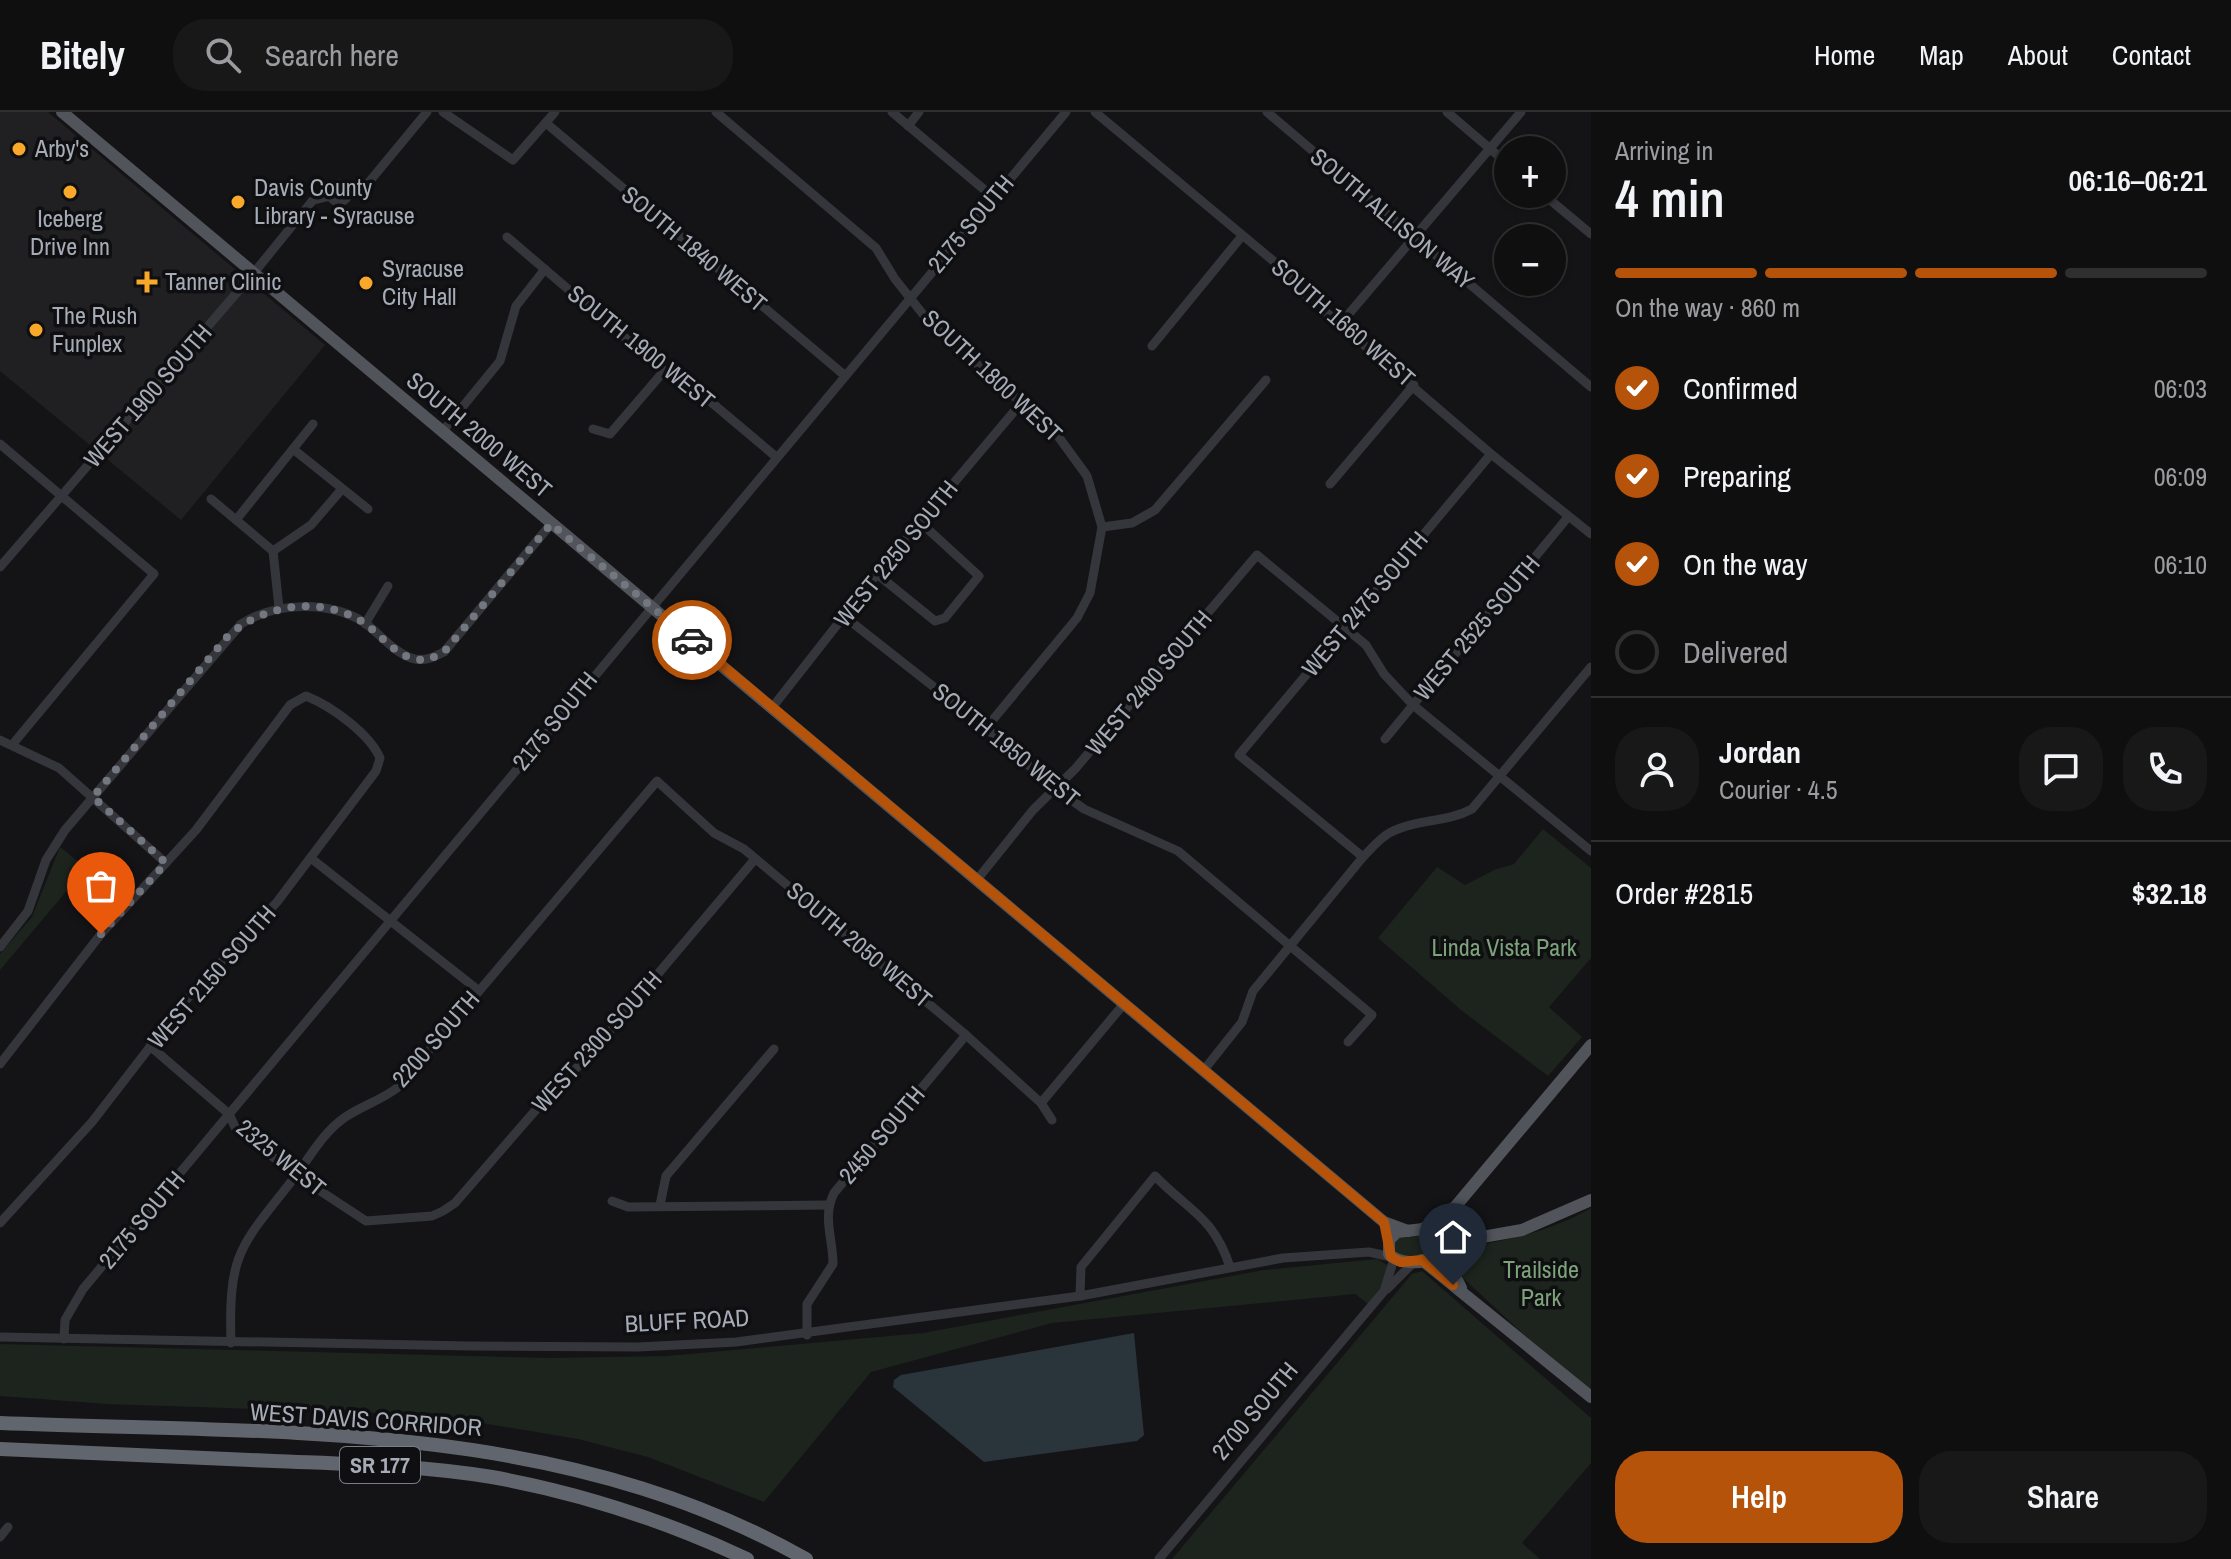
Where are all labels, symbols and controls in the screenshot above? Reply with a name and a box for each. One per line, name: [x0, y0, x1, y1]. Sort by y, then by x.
search box: [173, 19, 733, 91]
text: Bitely: [40, 30, 125, 81]
icon: search: [201, 33, 245, 77]
text: Search here: [265, 35, 399, 75]
text: Home: [1814, 36, 1875, 74]
text: Map: [1919, 36, 1964, 74]
text: About: [2008, 36, 2068, 74]
text: Contact: [2112, 36, 2191, 74]
place label: Arby's: [34, 132, 89, 164]
text: Arriving in: [1615, 133, 1713, 168]
map controls: [1494, 136, 1566, 296]
button: +: [1494, 136, 1566, 208]
marker: Arby's: [10, 140, 28, 158]
street label: SOUTH ALLISON WAY: [1304, 140, 1481, 296]
text: 06:16–06:21: [2068, 160, 2207, 200]
text: 4 min: [1615, 163, 1725, 233]
street label: 2175 SOUTH: [920, 168, 1020, 279]
place label: Davis County Library - Syracuse: [254, 171, 415, 231]
street label: SOUTH 1840 WEST: [615, 178, 774, 318]
marker: Iceberg Drive Inn: [61, 183, 79, 201]
marker: Davis County Library - Syracuse: [229, 193, 247, 211]
place label: Iceberg Drive Inn: [30, 202, 110, 262]
button: −: [1494, 224, 1566, 296]
street label: SOUTH 1660 WEST: [1265, 251, 1422, 394]
place label: Syracuse City Hall: [382, 252, 464, 312]
place label: Tanner Clinic: [165, 265, 281, 297]
marker: Tanner Clinic: [136, 271, 158, 293]
marker: Syracuse City Hall: [357, 274, 375, 292]
street label: SOUTH 1900 WEST: [561, 277, 722, 415]
text: On the way · 860 m: [1615, 290, 1800, 325]
place label: The Rush Funplex: [52, 299, 137, 359]
street label: SOUTH 1800 WEST: [916, 302, 1070, 449]
street label: WEST 1900 SOUTH: [76, 317, 218, 474]
marker: The Rush Funplex: [27, 321, 45, 339]
street label: SOUTH 2000 WEST: [400, 364, 559, 504]
icon: check: [1615, 366, 1659, 410]
text: Confirmed: [1683, 368, 1798, 408]
text: 06:03: [2154, 371, 2207, 406]
icon: check: [1615, 454, 1659, 498]
text: Preparing: [1683, 456, 1791, 496]
text: 06:09: [2154, 459, 2207, 494]
street label: WEST 2250 SOUTH: [826, 473, 964, 633]
street label: WEST 2475 SOUTH: [1294, 524, 1434, 683]
icon: check: [1615, 542, 1659, 586]
text: On the way: [1683, 544, 1807, 584]
text: 06:10: [2154, 547, 2207, 582]
street label: WEST 2525 SOUTH: [1406, 548, 1546, 707]
courier: [652, 600, 732, 680]
street label: WEST 2400 SOUTH: [1078, 603, 1218, 762]
icon: car: [670, 618, 714, 662]
text: Delivered: [1683, 632, 1788, 672]
street label: 2175 SOUTH: [505, 664, 604, 776]
street label: SOUTH 1950 WEST: [926, 675, 1087, 813]
button: person: [1615, 727, 1699, 811]
button: chat: [2019, 727, 2103, 811]
button: phone: [2123, 727, 2207, 811]
text: Jordan: [1719, 732, 1801, 772]
text: Courier · 4.5: [1719, 772, 1838, 807]
pin: [67, 852, 135, 934]
icon: bag: [79, 864, 123, 908]
text: Order #2815: [1615, 873, 1753, 913]
text: $32.18: [2132, 873, 2207, 913]
street label: SOUTH 2050 WEST: [780, 874, 939, 1014]
street label: WEST 2150 SOUTH: [140, 898, 282, 1055]
park label: Linda Vista Park: [1431, 931, 1577, 963]
street label: WEST 2300 SOUTH: [524, 964, 668, 1119]
street label: 2200 SOUTH: [384, 983, 486, 1093]
street label: 2450 SOUTH: [831, 1079, 931, 1190]
street label: 2325 WEST: [230, 1111, 333, 1203]
street label: 2175 SOUTH: [91, 1164, 191, 1275]
pin: [1419, 1203, 1487, 1285]
icon: home: [1431, 1215, 1475, 1259]
park label: Trailside Park: [1503, 1253, 1579, 1313]
street label: BLUFF ROAD: [624, 1301, 750, 1339]
street label: 2700 SOUTH: [1204, 1355, 1304, 1466]
street label: WEST DAVIS CORRIDOR: [249, 1395, 483, 1443]
road number: SR 177: [340, 1447, 420, 1483]
button: Help: [1615, 1451, 1903, 1543]
button: Share: [1919, 1451, 2207, 1543]

